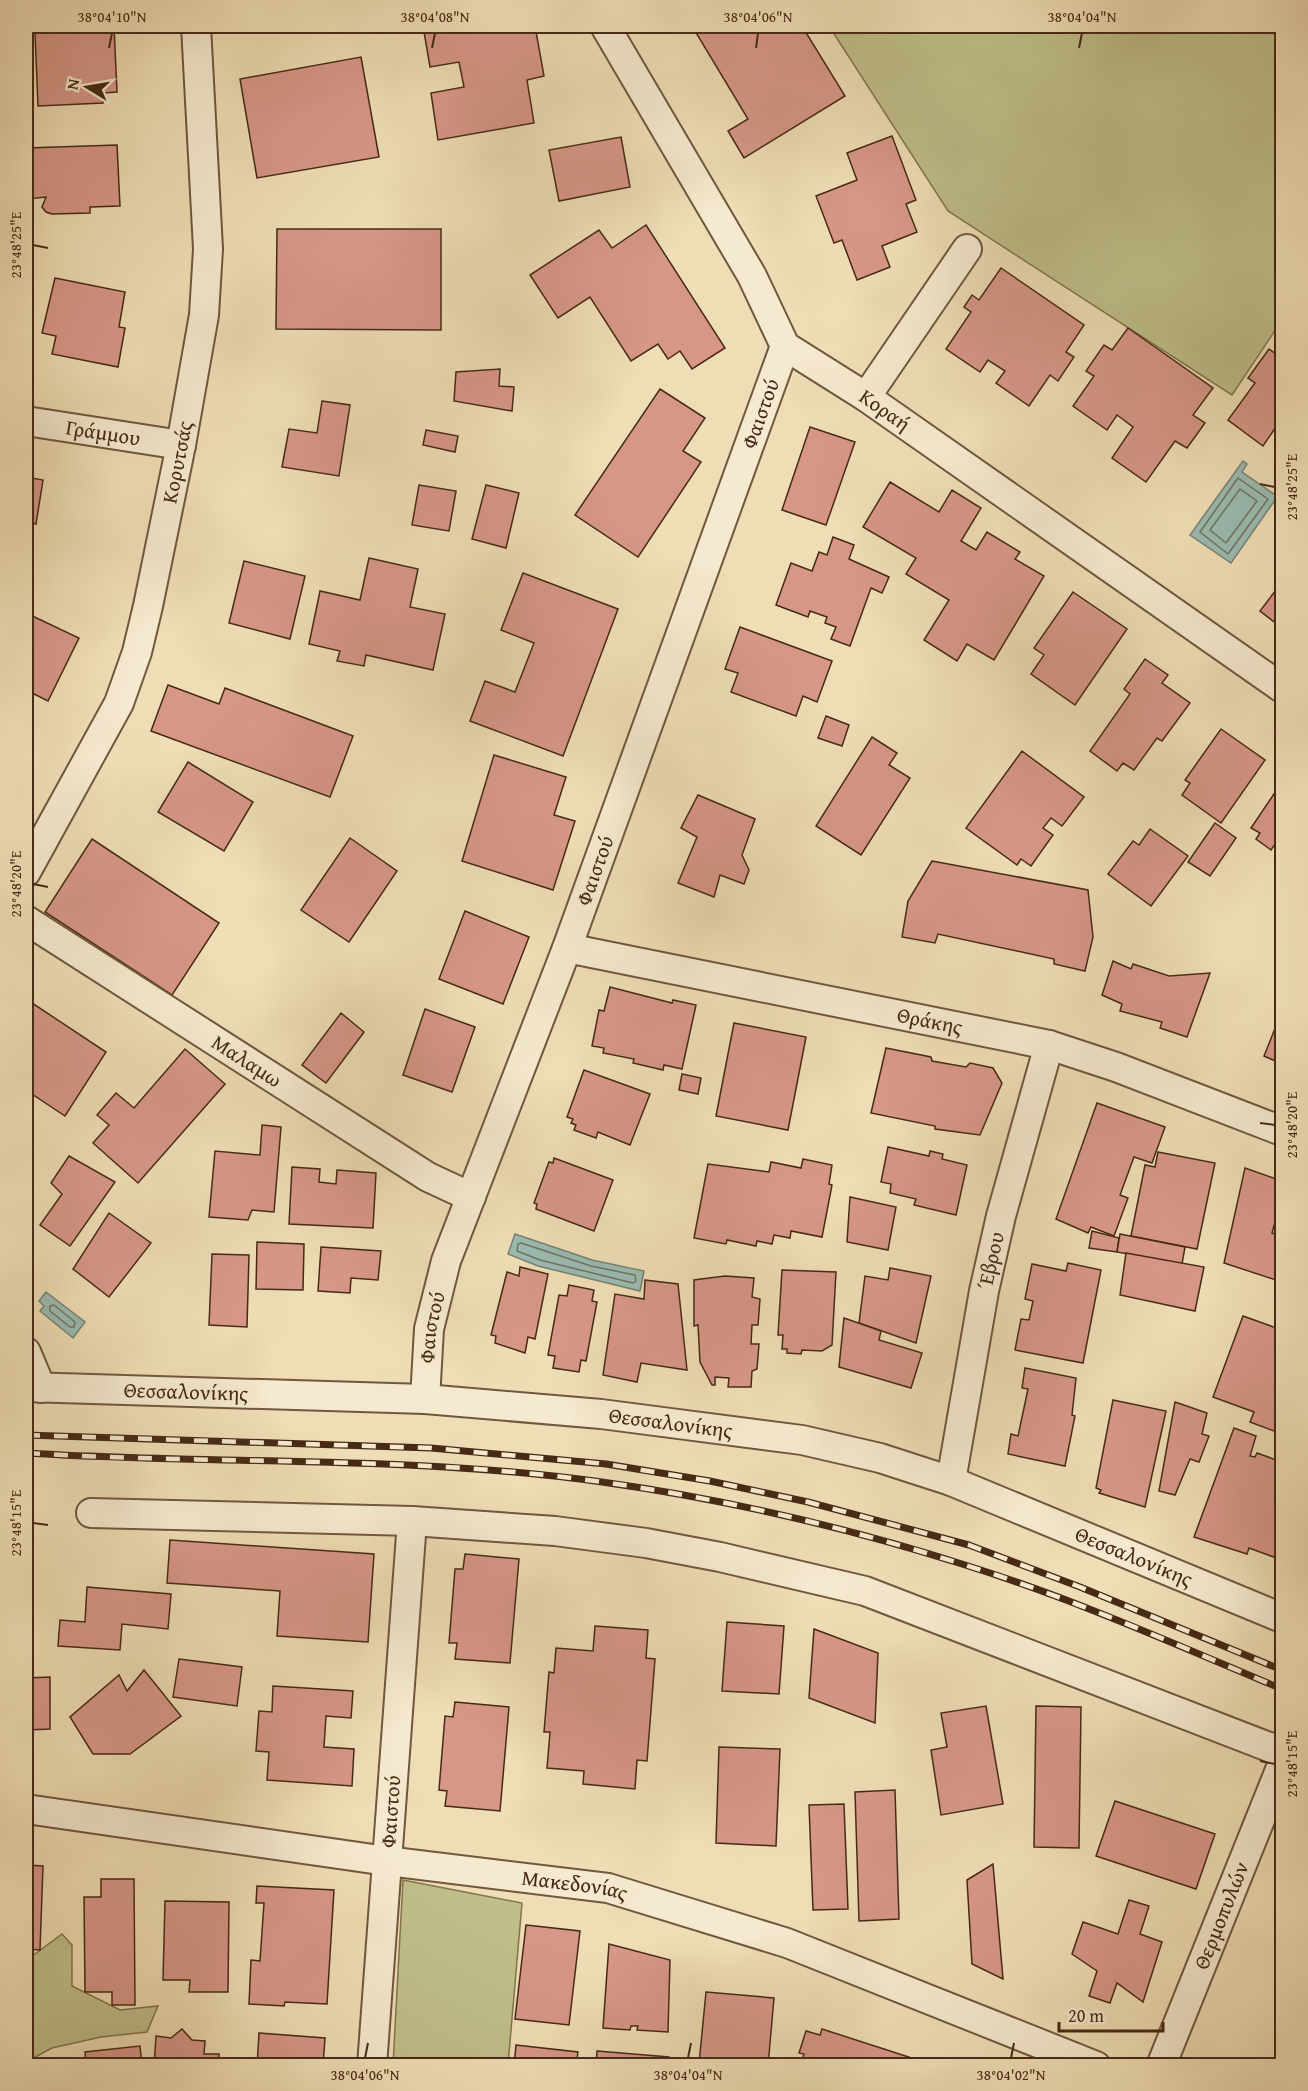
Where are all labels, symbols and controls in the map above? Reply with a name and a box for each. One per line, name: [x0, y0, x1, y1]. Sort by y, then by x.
text: 38°04'10"N: [78, 6, 147, 27]
text: 38°04'08"N: [401, 6, 470, 27]
text: 38°04'06"N: [724, 6, 793, 27]
text: 38°04'04"N: [1048, 6, 1117, 27]
north arrow: [57, 57, 117, 117]
text: N: [59, 76, 85, 92]
text: 23°48'25"E: [5, 211, 26, 278]
street label: Φαιστού: [733, 374, 787, 453]
street label: Κοραή: [853, 381, 917, 439]
street label: Γράμμου: [64, 411, 143, 454]
street label: Κορυτσάς: [153, 418, 200, 506]
text: 23°48'25"E: [1281, 453, 1302, 520]
street label: Φαιστού: [568, 831, 622, 910]
text: 23°48'20"E: [5, 850, 26, 917]
street label: Θράκης: [894, 999, 965, 1042]
street label: Μαλαμω: [206, 1027, 288, 1095]
text: 23°48'20"E: [1281, 1091, 1302, 1158]
street label: Έβρου: [969, 1229, 1012, 1292]
street label: Φαιστού: [411, 1288, 453, 1364]
street label: Θεσσαλονίκης: [123, 1374, 249, 1409]
street label: Θεσσαλονίκης: [607, 1399, 735, 1446]
text: 23°48'15"E: [5, 1489, 26, 1556]
street label: Θεσσαλονίκης: [1071, 1518, 1198, 1594]
text: 23°48'15"E: [1281, 1730, 1302, 1797]
street label: Φαιστού: [372, 1774, 408, 1849]
street label: Θερμοπυλών: [1185, 1857, 1257, 1974]
street label: Μακεδονίας: [520, 1862, 632, 1908]
scale bar: [1059, 1995, 1162, 2033]
text: 20 m: [1068, 2002, 1104, 2029]
text: 38°04'06"N: [331, 2064, 400, 2085]
text: 38°04'04"N: [654, 2064, 723, 2085]
text: 38°04'02"N: [977, 2064, 1046, 2085]

